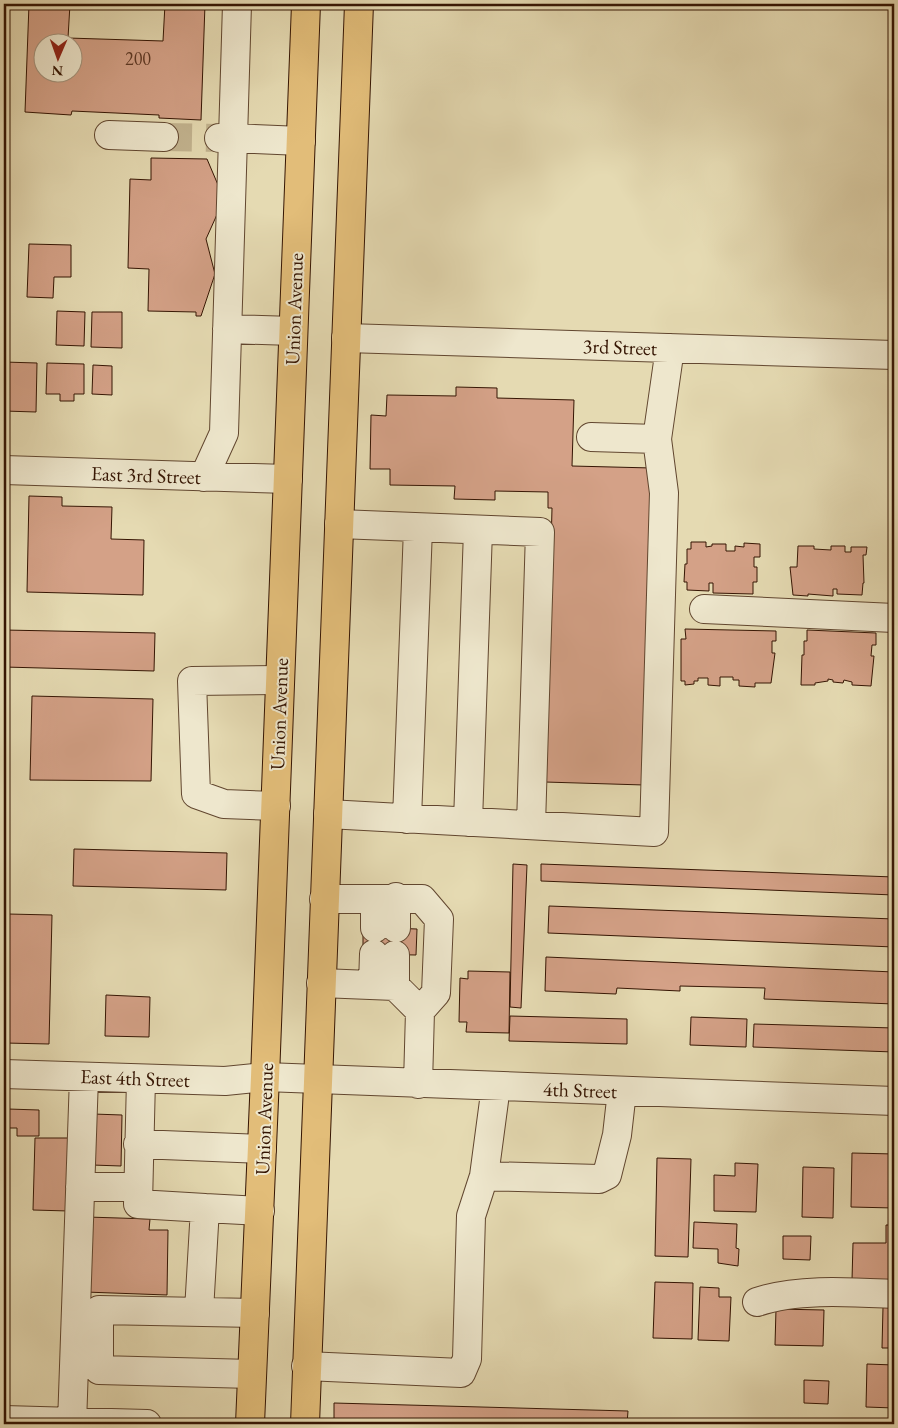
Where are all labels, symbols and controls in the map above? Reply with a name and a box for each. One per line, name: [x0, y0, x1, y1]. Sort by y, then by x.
north arrow: [32, 32, 82, 82]
house number: 200: [125, 47, 151, 70]
text: N: [51, 62, 64, 80]
street label: Union Avenue: [279, 252, 309, 365]
street label: 3rd Street: [582, 333, 658, 361]
street label: East 3rd Street: [91, 460, 202, 490]
street label: Union Avenue: [264, 657, 294, 770]
street label: Union Avenue: [249, 1062, 279, 1175]
street label: East 4th Street: [80, 1063, 191, 1093]
street label: 4th Street: [543, 1076, 618, 1104]

